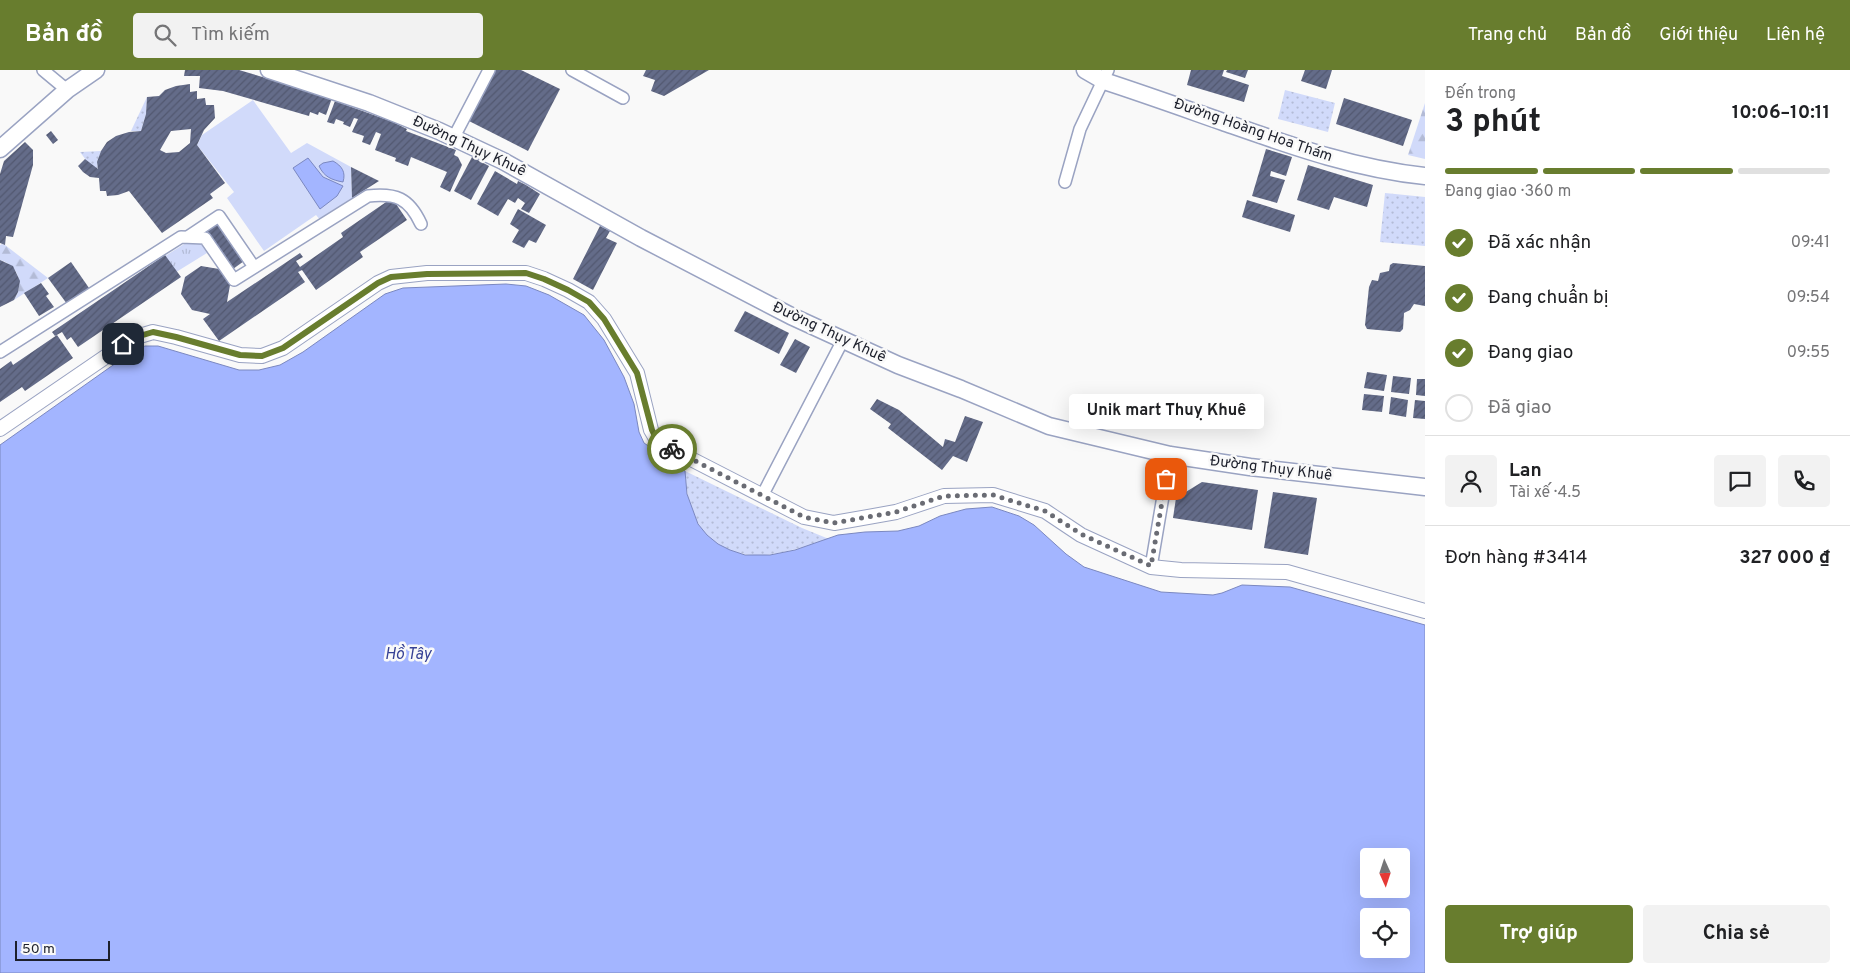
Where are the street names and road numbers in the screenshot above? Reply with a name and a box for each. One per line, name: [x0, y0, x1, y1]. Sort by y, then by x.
street label: Đường Hoàng Hoa Thám: [1171, 95, 1335, 167]
street label: Đường Thụy Khuê: [409, 112, 529, 182]
street label: Đường Thụy Khuê: [769, 298, 889, 368]
street label: Đường Thụy Khuê: [1209, 452, 1333, 486]

